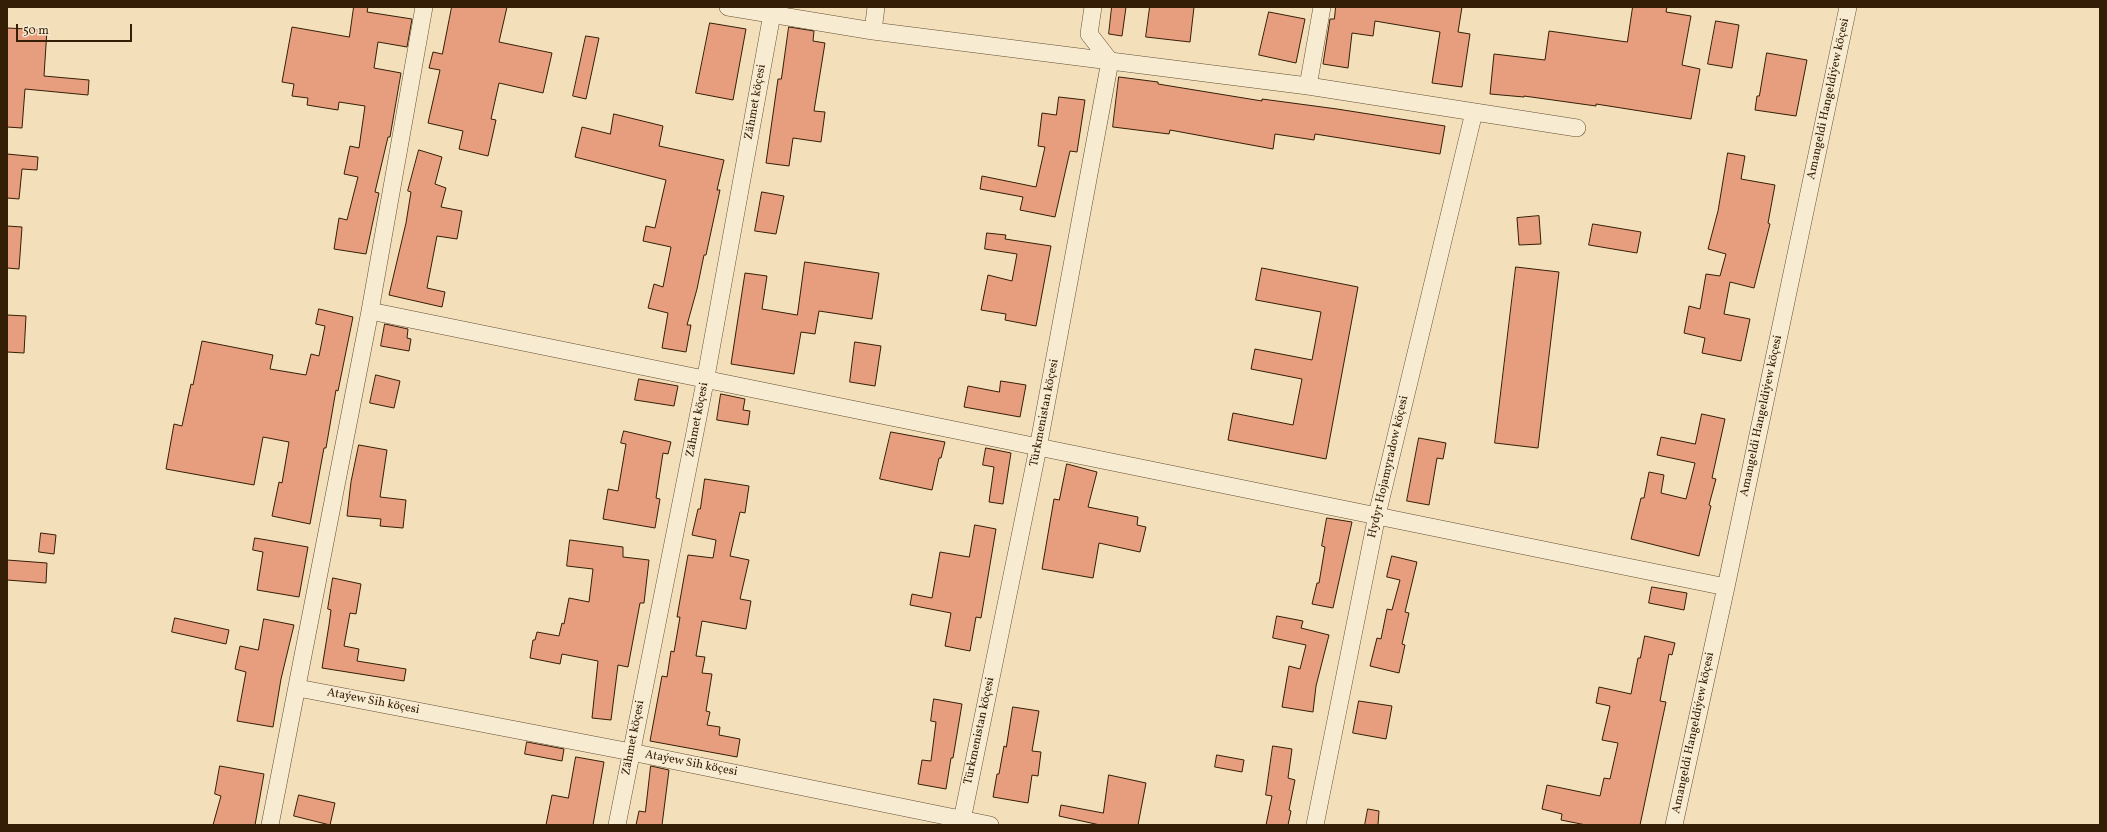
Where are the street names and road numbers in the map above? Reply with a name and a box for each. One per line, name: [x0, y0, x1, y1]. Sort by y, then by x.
street label: Amangeldi Hangeldiýew köçesi: [1805, 17, 1853, 181]
street label: Zähmet köçesi: [742, 63, 770, 141]
street label: Amangeldi Hangeldiýew köçesi: [1738, 334, 1786, 498]
street label: Türkmenistan köçesi: [1027, 358, 1063, 468]
street label: Zähmet köçesi: [684, 381, 712, 459]
street label: Hydyr Hojamyradow köçesi: [1366, 394, 1412, 540]
street label: Amangeldi Hangeldiýew köçesi: [1670, 651, 1718, 815]
street label: Türkmenistan köçesi: [962, 676, 998, 786]
street label: Ataýew Sih köçesi: [325, 686, 421, 718]
street label: Zähmet köçesi: [620, 699, 648, 777]
street label: Ataýew Sih köçesi: [643, 748, 739, 780]

